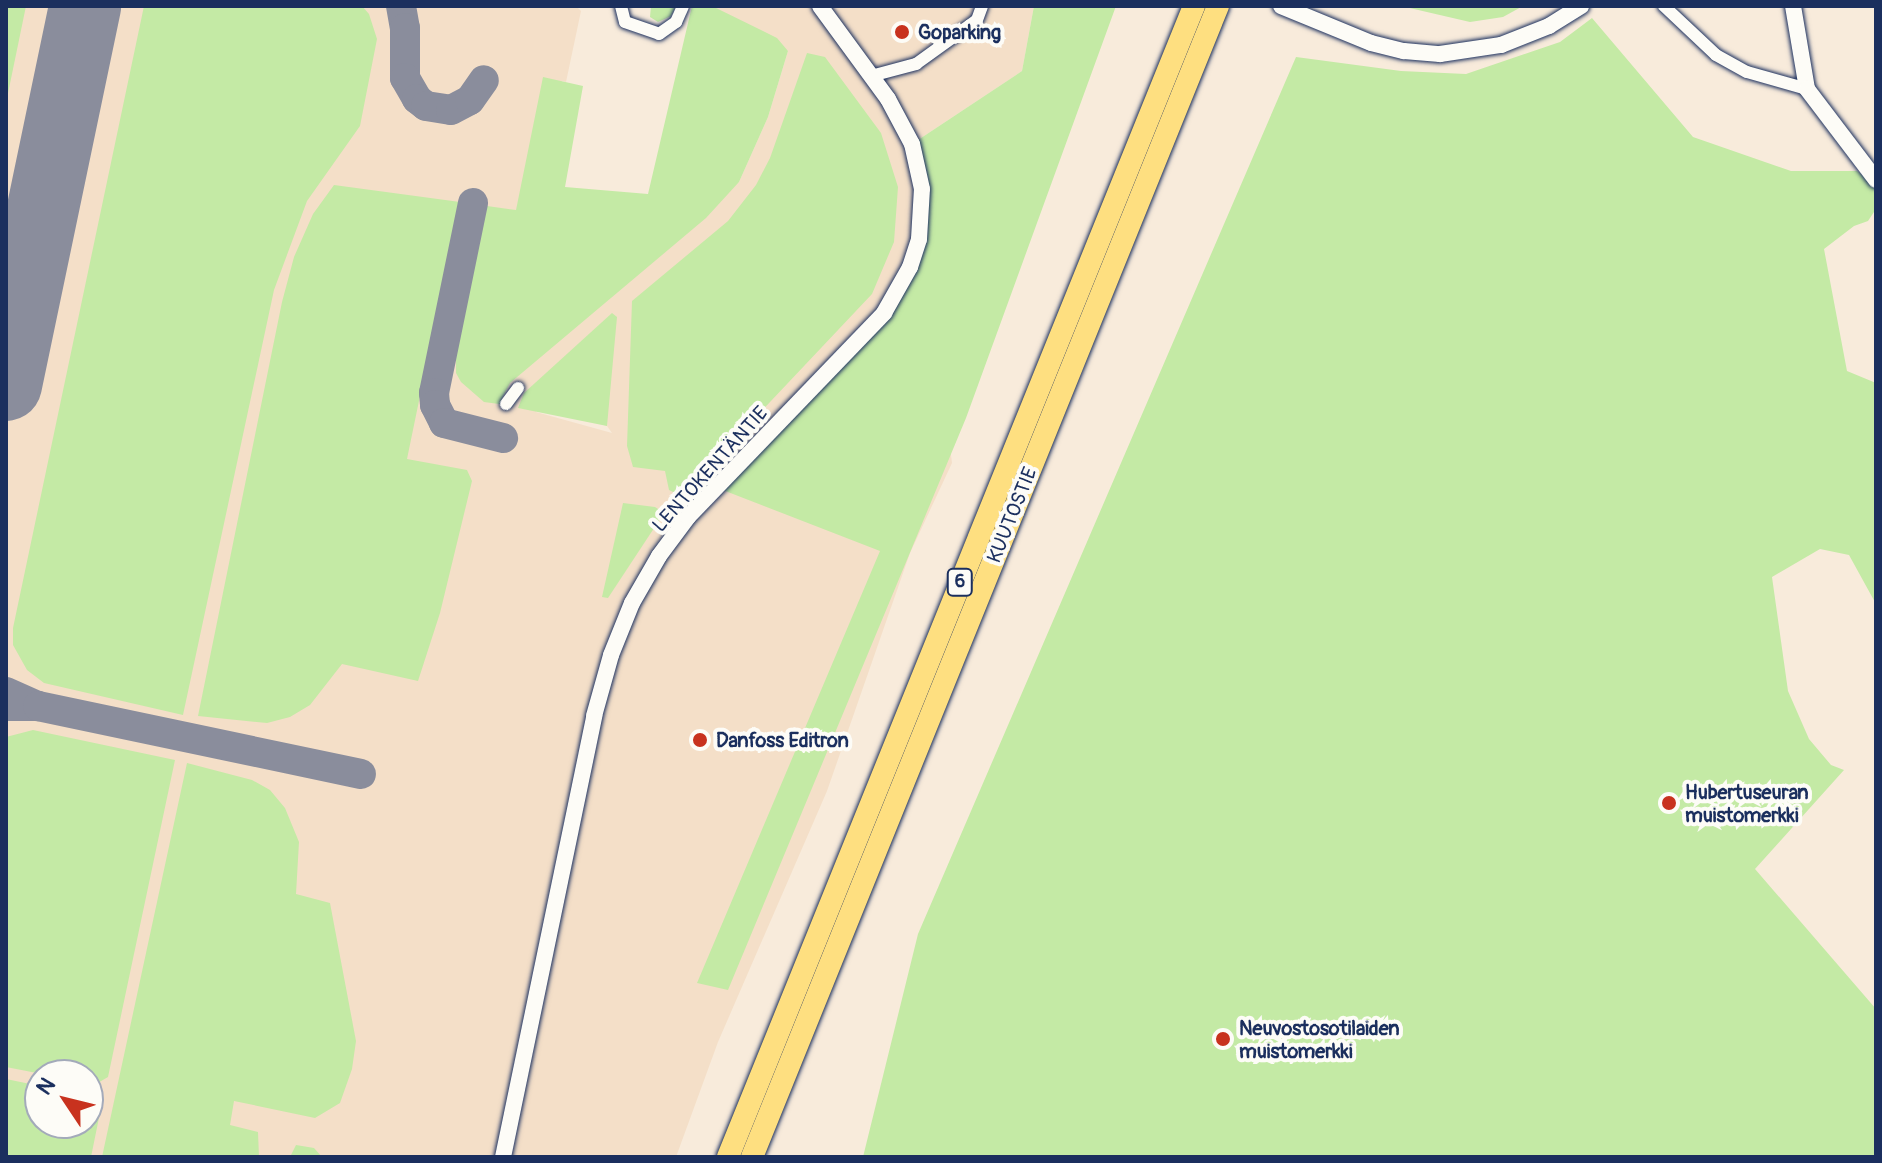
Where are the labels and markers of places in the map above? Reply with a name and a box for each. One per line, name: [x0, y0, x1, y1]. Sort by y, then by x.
place label: Goparking: [918, 20, 1001, 44]
marker: Goparking: [893, 23, 911, 41]
place label: Danfoss Editron: [716, 728, 849, 752]
marker: Danfoss Editron: [691, 731, 709, 749]
place label: Hubertuseuran muistomerkki: [1685, 780, 1809, 827]
marker: Hubertuseuran muistomerkki: [1660, 794, 1678, 812]
place label: Neuvostosotilaiden muistomerkki: [1239, 1016, 1400, 1063]
marker: Neuvostosotilaiden muistomerkki: [1214, 1030, 1232, 1048]

